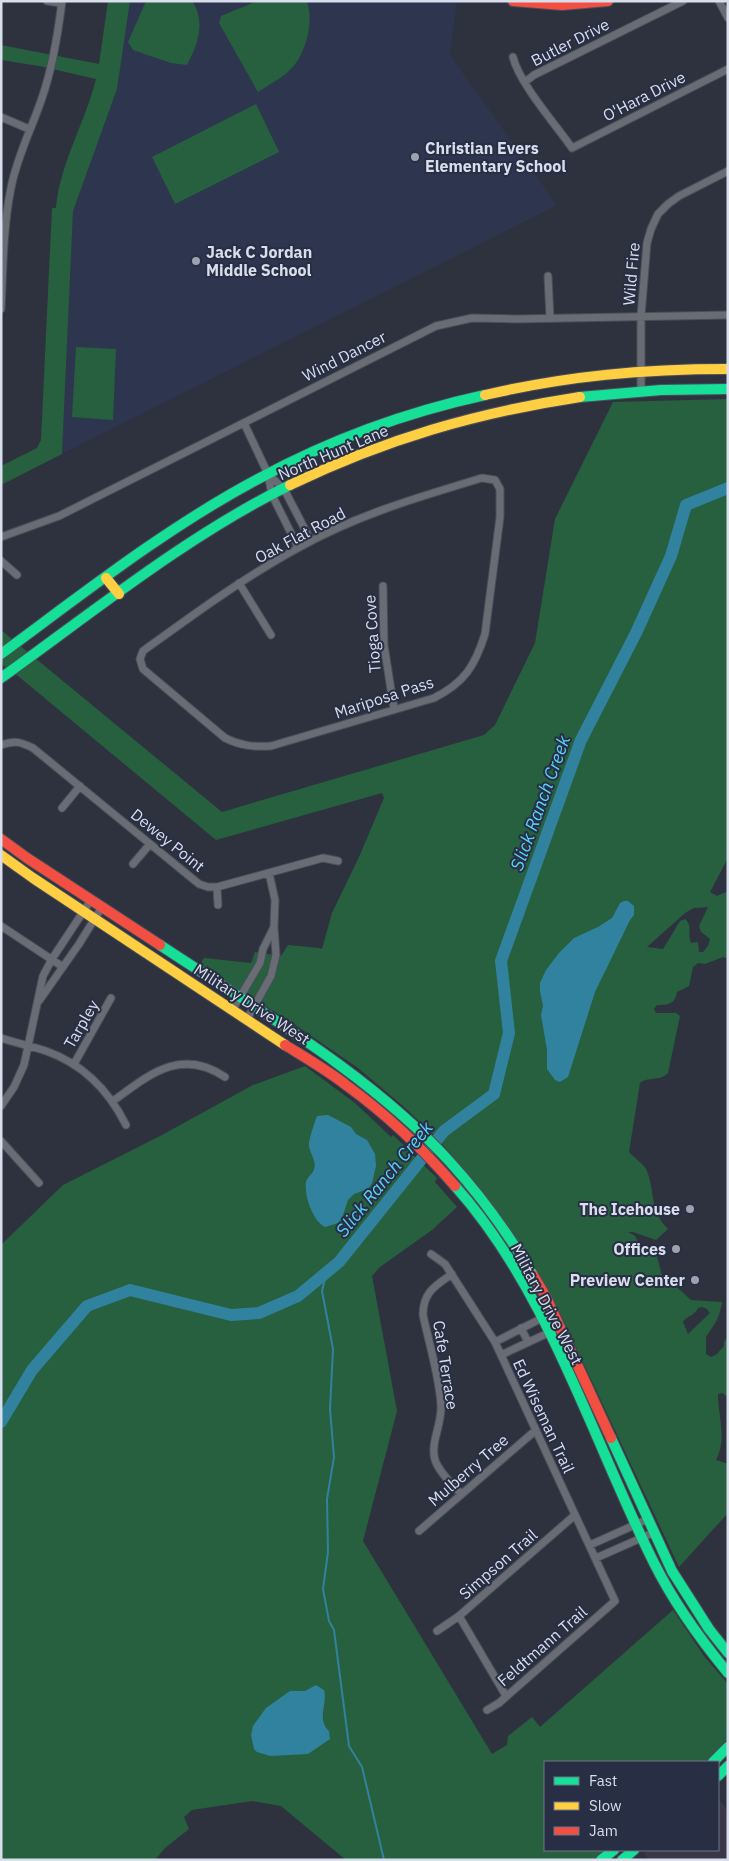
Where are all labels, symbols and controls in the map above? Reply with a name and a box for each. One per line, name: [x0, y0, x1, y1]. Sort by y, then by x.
street label: Butler Drive: [528, 14, 613, 70]
street label: O'Hara Drive: [599, 67, 689, 125]
place label: Christian Evers Elementary School: [425, 138, 566, 176]
marker: Christian Evers Elementary School: [409, 151, 421, 163]
street label: Wild Fire: [618, 241, 644, 306]
place label: Jack C Jordan Middle School: [206, 242, 312, 280]
marker: Jack C Jordan Middle School: [190, 255, 202, 267]
street label: Wind Dancer: [299, 326, 389, 386]
street label: North Hunt Lane: [275, 420, 391, 484]
street label: Oak Flat Road: [251, 503, 349, 567]
street label: Tioga Cove: [359, 594, 385, 674]
street label: Mariposa Pass: [332, 672, 436, 722]
water label: Slick Ranch Creek: [505, 732, 575, 874]
street label: Dewey Point: [127, 804, 209, 876]
street label: Military Drive West: [190, 959, 314, 1049]
street label: Tarpley: [59, 996, 103, 1052]
water label: Slick Ranch Creek: [330, 1116, 438, 1241]
place label: The Icehouse: [579, 1199, 680, 1219]
marker: The Icehouse: [684, 1203, 696, 1215]
place label: Offices: [613, 1239, 666, 1259]
street label: Military Drive West: [507, 1240, 587, 1368]
marker: Offices: [670, 1243, 682, 1255]
place label: Preview Center: [570, 1270, 686, 1290]
marker: Preview Center: [689, 1274, 701, 1286]
street label: Cafe Terrace: [429, 1319, 463, 1411]
street label: Ed Wiseman Trail: [509, 1356, 579, 1476]
street label: Mulberry Tree: [424, 1430, 512, 1510]
street label: Simpson Trail: [455, 1525, 541, 1603]
street label: Feldtmann Trail: [493, 1602, 591, 1690]
legend: [544, 1761, 719, 1851]
text: Fast: [589, 1771, 617, 1790]
text: Slow: [589, 1796, 622, 1815]
text: Jam: [589, 1821, 618, 1840]

